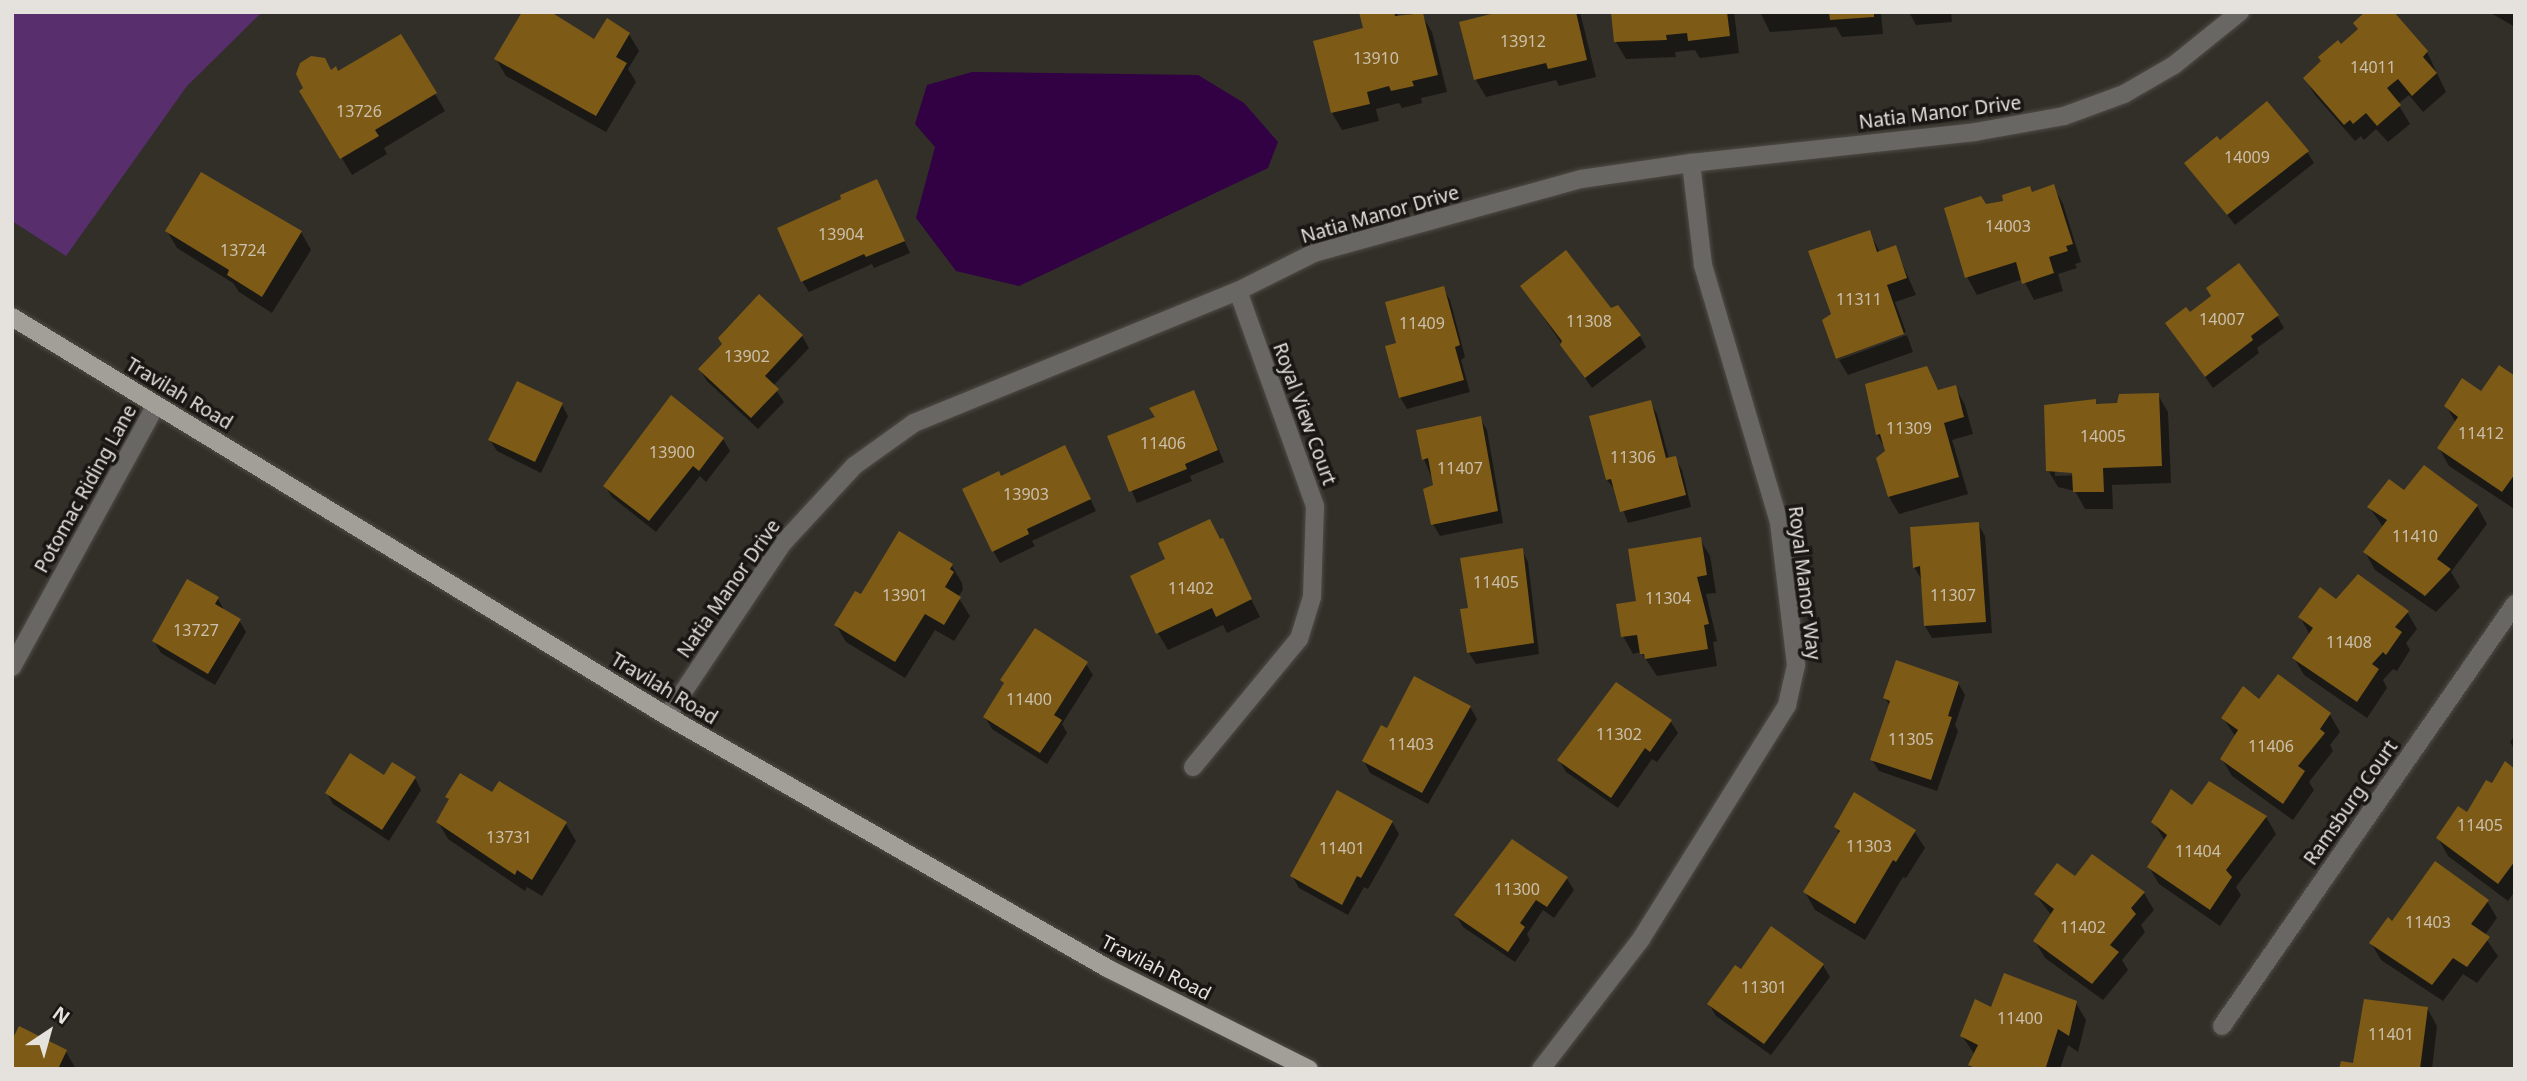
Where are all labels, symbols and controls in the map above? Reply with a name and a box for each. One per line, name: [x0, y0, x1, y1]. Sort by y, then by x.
house number: 13912: [1500, 31, 1546, 51]
house number: 13910: [1353, 48, 1399, 68]
house number: 14011: [2350, 57, 2396, 77]
street label: Natia Manor Drive: [1858, 92, 2022, 134]
house number: 13726: [336, 101, 382, 121]
house number: 14009: [2224, 147, 2270, 167]
street label: Natia Manor Drive: [1298, 182, 1462, 248]
house number: 14003: [1985, 216, 2031, 236]
house number: 13904: [818, 224, 864, 244]
house number: 13724: [220, 240, 266, 260]
house number: 11311: [1836, 289, 1882, 309]
house number: 14007: [2199, 309, 2245, 329]
house number: 11308: [1566, 311, 1612, 331]
house number: 11409: [1399, 313, 1445, 333]
street label: Royal View Court: [1268, 340, 1340, 488]
house number: 13902: [724, 346, 770, 366]
street label: Travilah Road: [122, 353, 236, 435]
street label: Potomac Riding Lane: [30, 401, 142, 577]
house number: 11309: [1886, 418, 1932, 438]
house number: 11412: [2458, 423, 2504, 443]
house number: 14005: [2080, 426, 2126, 446]
house number: 11406: [1140, 433, 1186, 453]
house number: 13900: [649, 442, 695, 462]
house number: 11306: [1610, 447, 1656, 467]
house number: 11407: [1437, 458, 1483, 478]
house number: 13903: [1003, 484, 1049, 504]
street label: Royal Manor Way: [1783, 505, 1825, 661]
street label: Natia Manor Drive: [673, 516, 785, 662]
house number: 11410: [2392, 526, 2438, 546]
house number: 11405: [1473, 572, 1519, 592]
house number: 11402: [1168, 578, 1214, 598]
house number: 13901: [882, 585, 928, 605]
house number: 11307: [1930, 585, 1976, 605]
house number: 11304: [1645, 588, 1691, 608]
house number: 13727: [173, 620, 219, 640]
house number: 11408: [2326, 632, 2372, 652]
street label: Travilah Road: [607, 648, 721, 730]
house number: 11400: [1006, 689, 1052, 709]
house number: 11302: [1596, 724, 1642, 744]
house number: 11305: [1888, 729, 1934, 749]
house number: 11403: [1388, 734, 1434, 754]
house number: 11406: [2248, 736, 2294, 756]
street label: Ramsburg Court: [2300, 736, 2402, 870]
house number: 11405: [2457, 815, 2503, 835]
house number: 13731: [486, 827, 532, 847]
house number: 11303: [1846, 836, 1892, 856]
house number: 11401: [1319, 838, 1365, 858]
house number: 11404: [2175, 841, 2221, 861]
house number: 11300: [1494, 879, 1540, 899]
house number: 11403: [2405, 912, 2451, 932]
house number: 11402: [2060, 917, 2106, 937]
street label: Travilah Road: [1097, 931, 1215, 1005]
house number: 11301: [1741, 977, 1787, 997]
north arrow: [14, 997, 84, 1067]
text: N: [47, 1000, 75, 1030]
house number: 11400: [1997, 1008, 2043, 1028]
house number: 11401: [2368, 1024, 2414, 1044]

